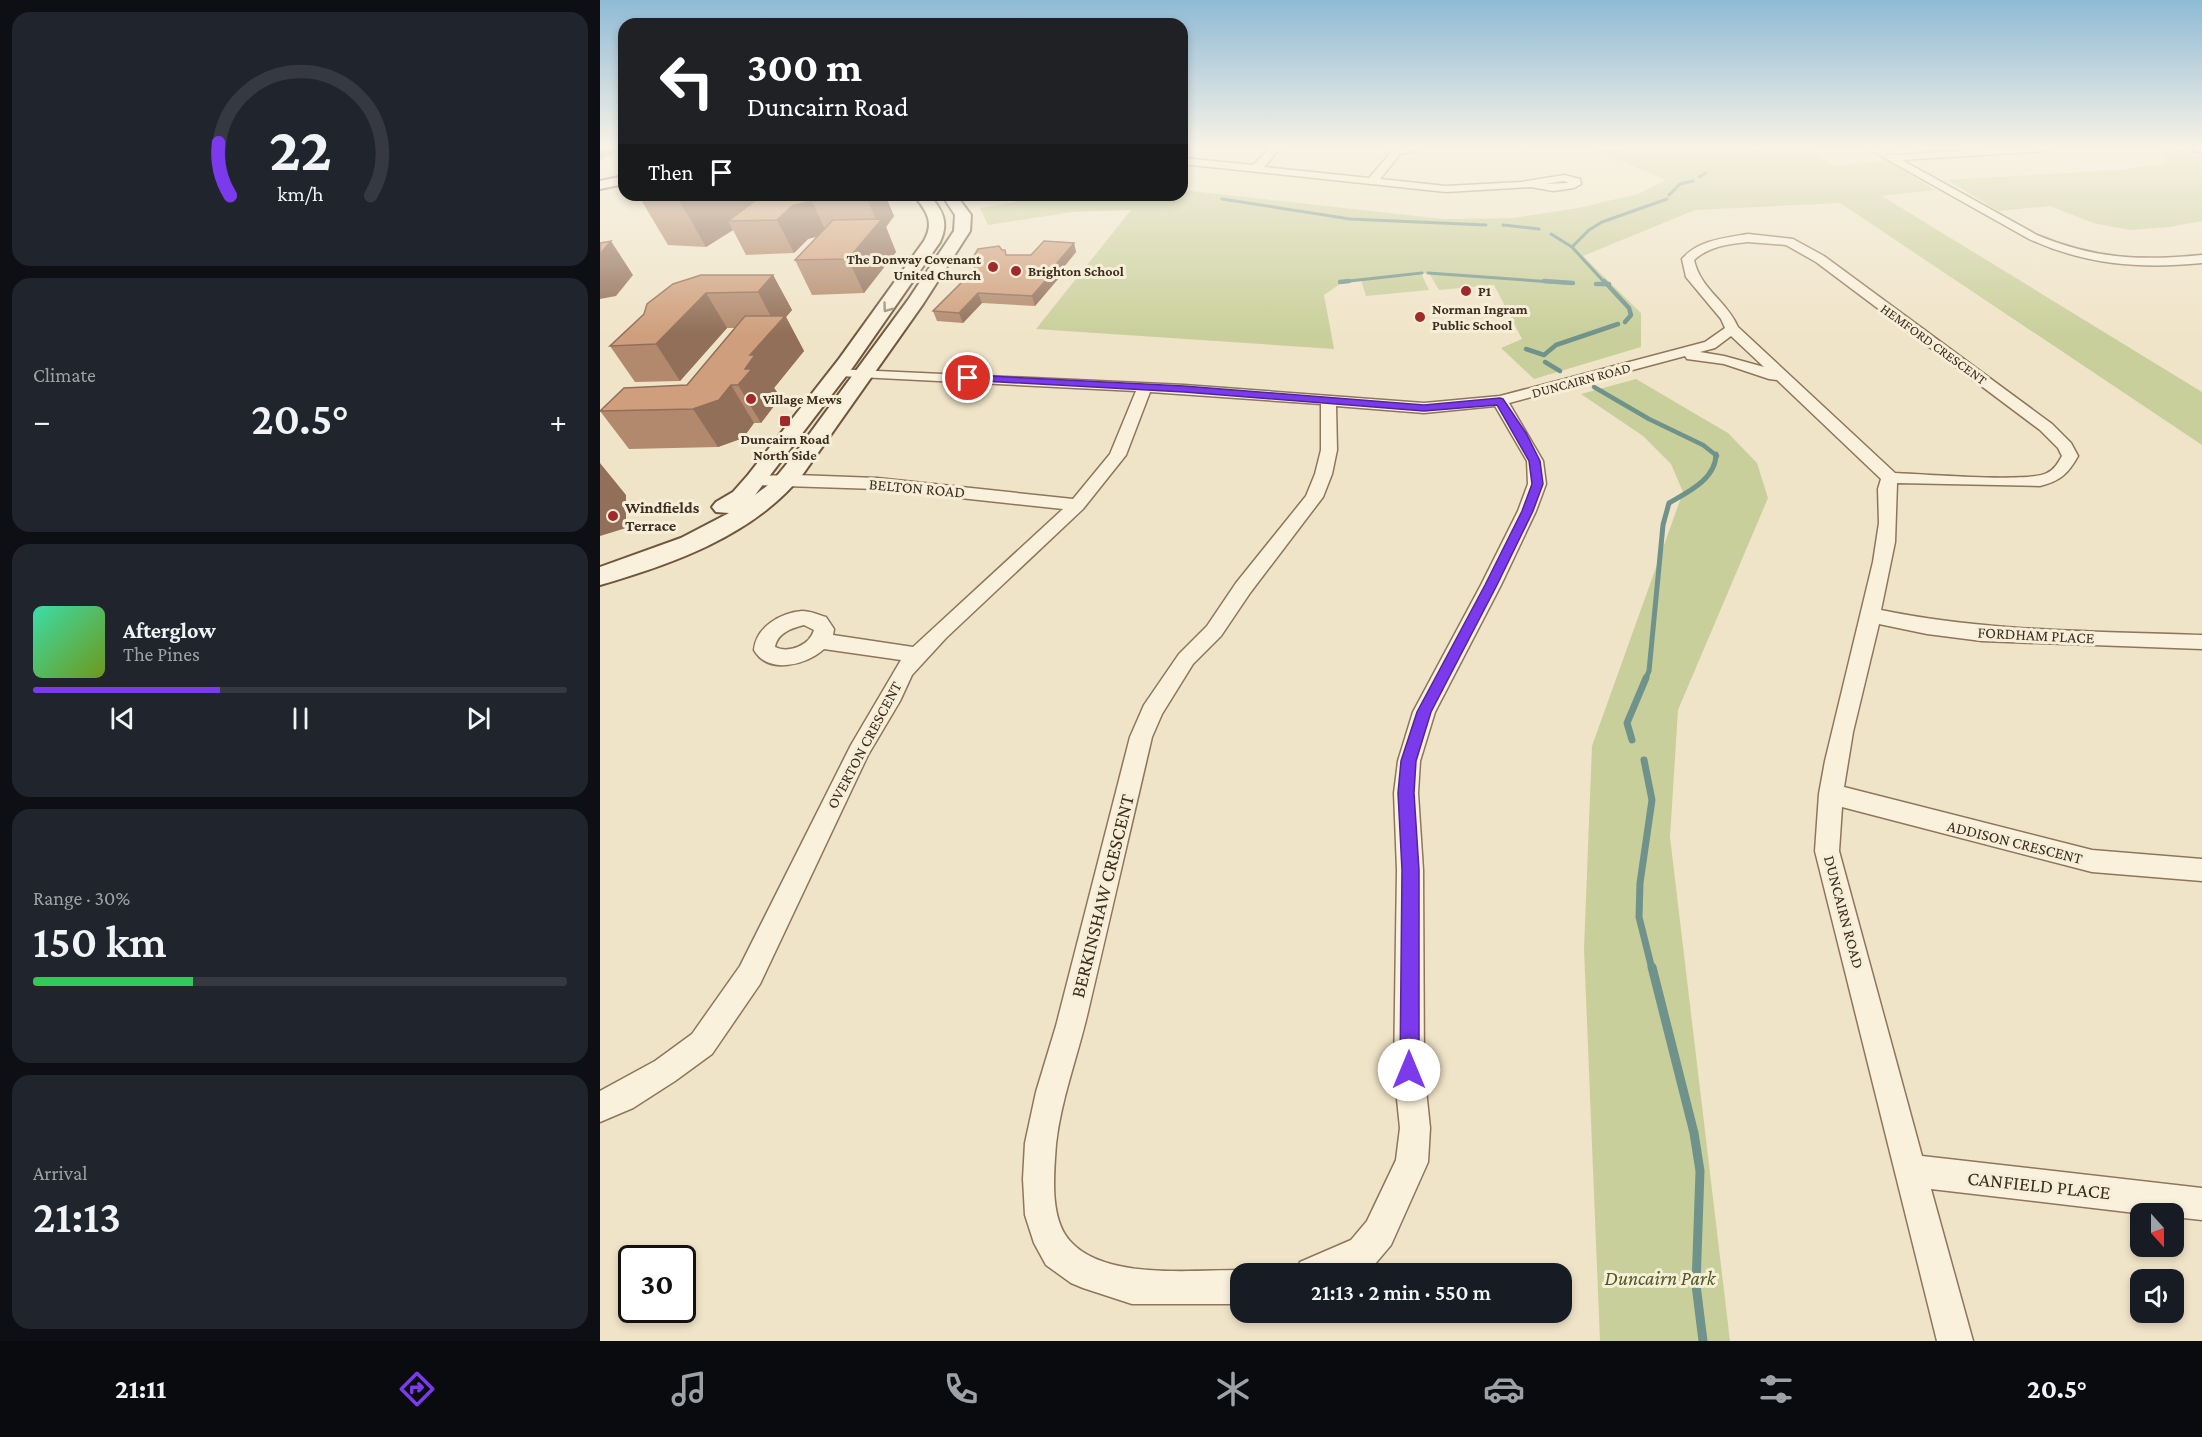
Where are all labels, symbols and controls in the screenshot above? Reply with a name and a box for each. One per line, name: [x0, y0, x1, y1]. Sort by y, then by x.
icon: left: [648, 42, 726, 120]
text: 300 m: [747, 43, 862, 90]
text: Duncairn Road: [747, 92, 908, 122]
text: 22: [269, 114, 331, 183]
icon: arrive: [705, 156, 738, 189]
text: Then: [648, 160, 693, 185]
text: km/h: [277, 182, 324, 206]
place label: The Donway Covenant United Church: [847, 251, 982, 283]
marker: The Donway Covenant United Church: [986, 260, 1000, 274]
place label: Brighton School: [1028, 263, 1124, 279]
marker: Brighton School: [1009, 264, 1023, 278]
place label: P1: [1478, 283, 1491, 299]
marker: P1: [1459, 284, 1473, 298]
street label: HEMFORD CRESCENT: [1878, 300, 1990, 388]
one-way arrow: [883, 301, 894, 312]
place label: Norman Ingram Public School: [1432, 301, 1528, 333]
marker: Norman Ingram Public School: [1413, 310, 1427, 324]
pin: [942, 352, 993, 403]
street label: DUNCAIRN ROAD: [1530, 359, 1632, 401]
icon: arrive: [951, 361, 984, 394]
text: Climate: [33, 364, 96, 386]
place label: Village Mews: [762, 391, 842, 407]
marker: Village Mews: [744, 392, 758, 406]
text: 20.5°: [251, 394, 349, 444]
text: −: [33, 402, 50, 439]
text: +: [550, 402, 567, 439]
marker: Duncairn Road North Side: [778, 414, 792, 428]
place label: Duncairn Road North Side: [740, 431, 830, 463]
street label: BELTON ROAD: [868, 475, 966, 501]
place label: Windfields Terrace: [624, 499, 700, 534]
marker: Windfields Terrace: [606, 509, 620, 523]
text: Afterglow: [123, 618, 216, 643]
street label: FORDHAM PLACE: [1977, 623, 2095, 647]
text: The Pines: [123, 643, 200, 665]
street label: OVERTON CRESCENT: [823, 678, 905, 811]
icon: previous: [106, 702, 139, 735]
icon: pause: [284, 702, 317, 735]
icon: next: [462, 702, 495, 735]
street label: BERKINSHAW CRESCENT: [1066, 792, 1138, 1000]
street label: ADDISON CRESCENT: [1946, 817, 2085, 867]
street label: DUNCAIRN ROAD: [1821, 854, 1867, 970]
text: Range · 30%: [33, 887, 130, 909]
text: 150 km: [33, 917, 167, 967]
position arrow: [1377, 1038, 1441, 1102]
text: Arrival: [33, 1162, 87, 1184]
street label: CANFIELD PLACE: [1966, 1167, 2112, 1203]
text: 21:13: [33, 1192, 121, 1242]
north arrow: [2130, 1203, 2184, 1257]
map controls: [2130, 1203, 2184, 1323]
speed limit sign: 30: [618, 1245, 696, 1323]
park label: Duncairn Park: [1605, 1267, 1717, 1289]
button: sound: [2130, 1269, 2184, 1323]
text: 21:13 · 2 min · 550 m: [1311, 1280, 1491, 1305]
icon: directions: [396, 1368, 438, 1410]
icon: music: [668, 1368, 710, 1410]
icon: phone: [940, 1368, 982, 1410]
icon: climate: [1212, 1368, 1254, 1410]
icon: car: [1483, 1368, 1525, 1410]
icon: filters: [1755, 1368, 1797, 1410]
text: 21:11: [115, 1374, 166, 1404]
text: 20.5°: [2027, 1374, 2087, 1404]

